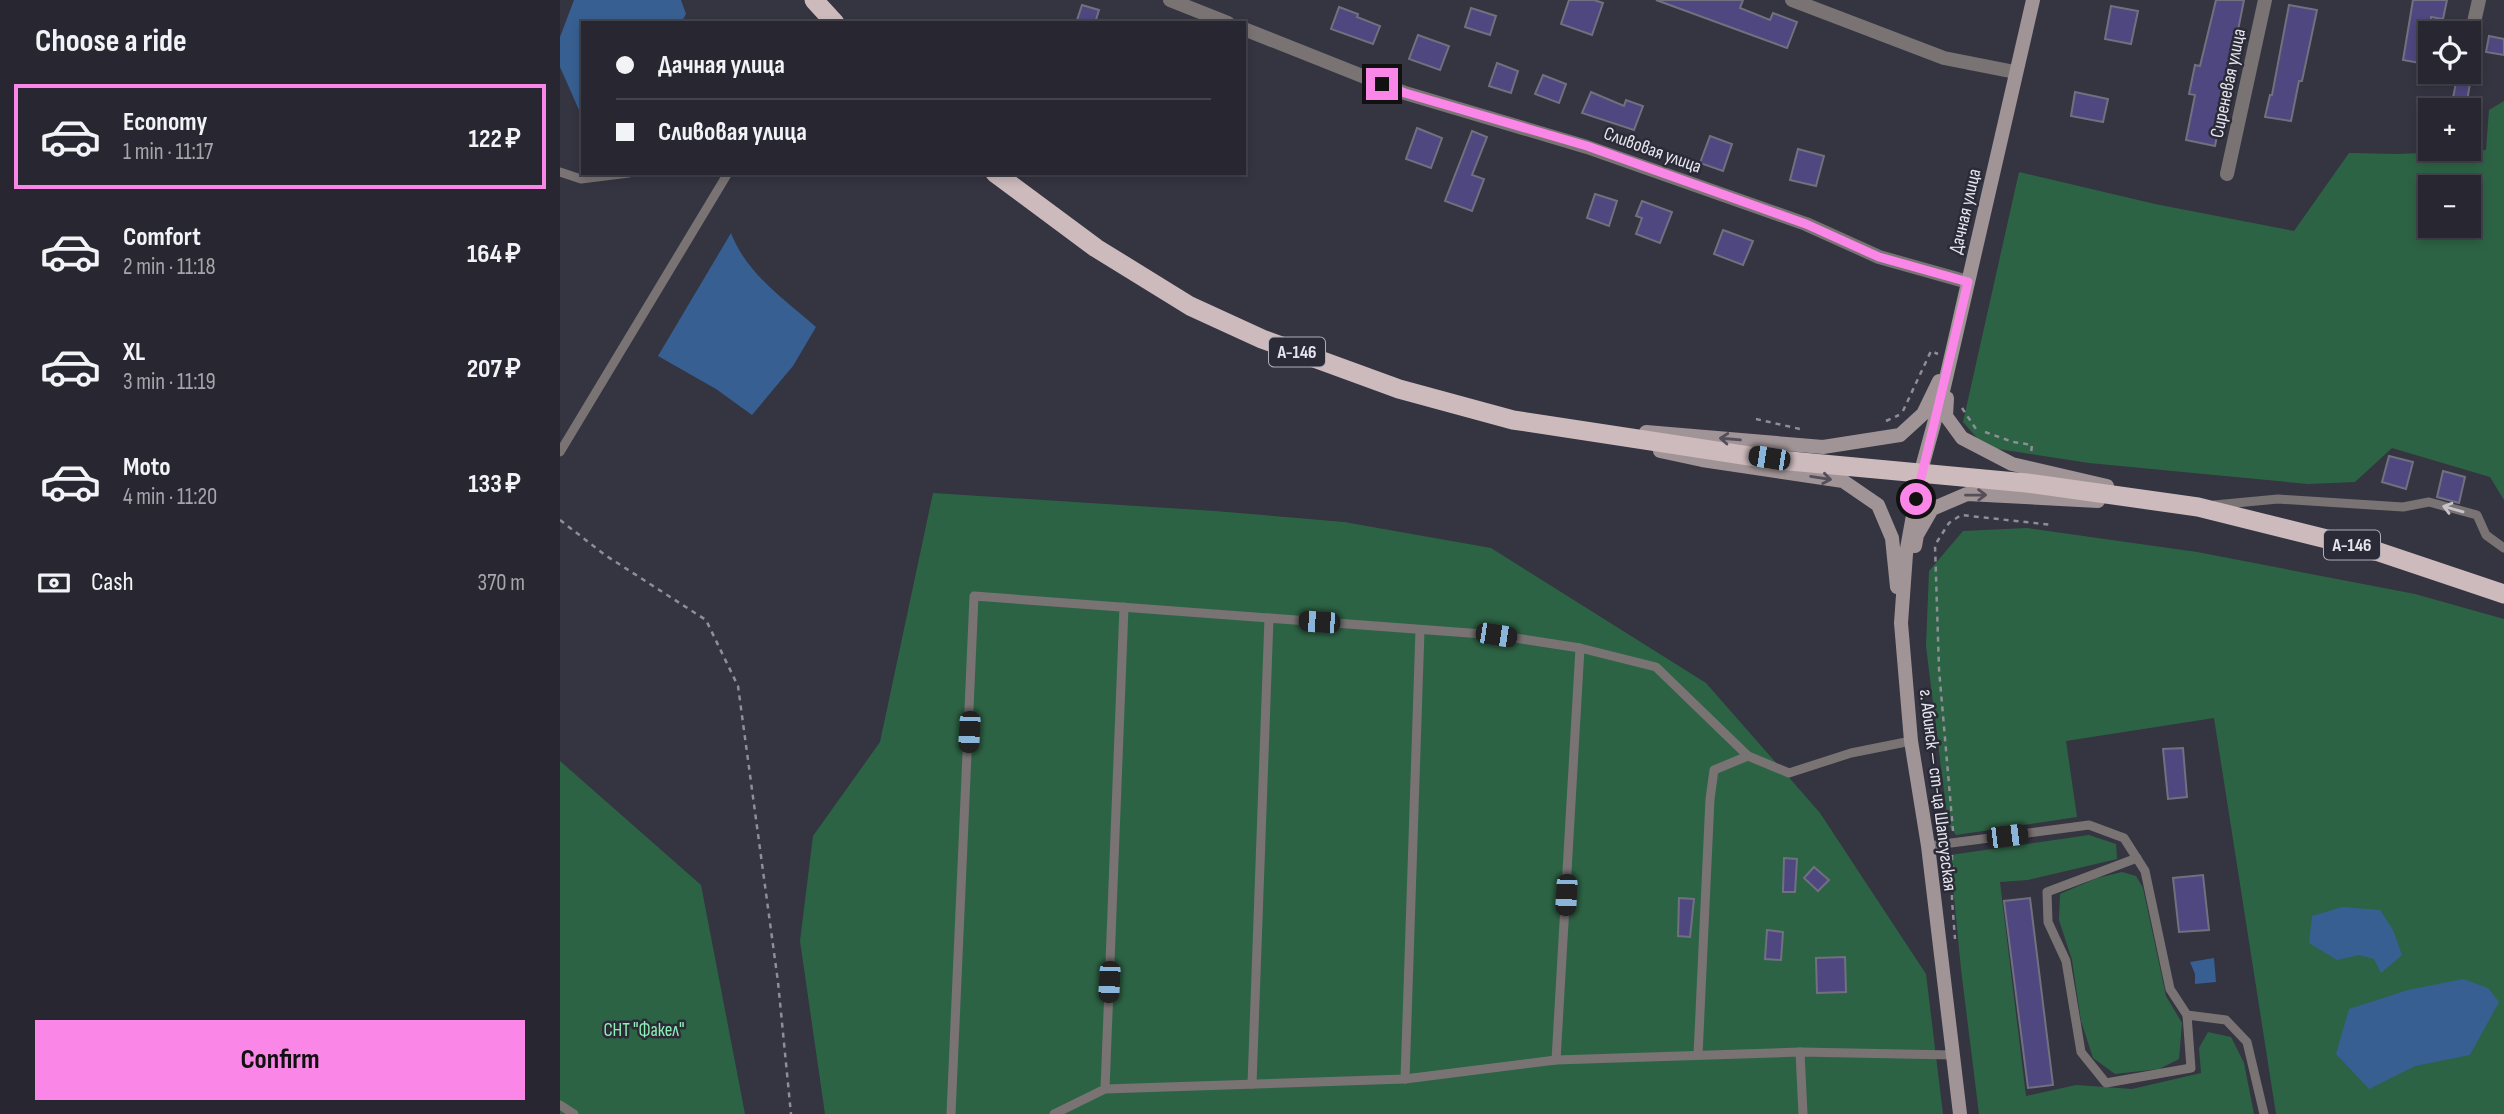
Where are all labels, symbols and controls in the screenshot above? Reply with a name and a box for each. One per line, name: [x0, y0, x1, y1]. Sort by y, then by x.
map controls: [2418, 21, 2481, 238]
button: locate: [2418, 21, 2481, 84]
text: Choose a ride: [35, 22, 187, 61]
street label: Сиреневая улица: [2206, 27, 2251, 140]
text: Дачная улица: [658, 50, 785, 81]
route end: [1366, 68, 1398, 100]
button: +: [2418, 98, 2481, 161]
icon: car: [39, 105, 102, 168]
text: Economy: [123, 107, 207, 138]
text: Сливовая улица: [658, 117, 807, 148]
street label: Сливовая улица: [1600, 122, 1704, 179]
text: 122 ₽: [469, 124, 521, 155]
text: 1 min · 11:17: [123, 138, 213, 166]
street label: Дачная улица: [1944, 166, 1986, 256]
button: −: [2418, 175, 2481, 238]
icon: car: [39, 220, 102, 283]
text: Comfort: [123, 222, 201, 253]
text: 164 ₽: [467, 239, 521, 270]
text: 2 min · 11:18: [123, 253, 215, 281]
icon: car: [39, 335, 102, 398]
text: XL: [123, 337, 145, 368]
road number: А-146: [1269, 338, 1325, 366]
text: 207 ₽: [467, 354, 521, 385]
text: 3 min · 11:19: [123, 368, 216, 396]
one-way arrow: [1720, 432, 1742, 445]
car: [1747, 444, 1792, 472]
icon: car: [39, 450, 102, 513]
text: Moto: [123, 452, 171, 483]
text: 133 ₽: [468, 469, 521, 500]
one-way arrow: [1809, 472, 1832, 485]
text: 4 min · 11:20: [123, 483, 217, 511]
route start: [1900, 483, 1932, 515]
one-way arrow: [1964, 488, 1987, 502]
one-way arrow: [2443, 502, 2465, 515]
road number: А-146: [2324, 530, 2380, 560]
icon: cash: [35, 564, 73, 602]
text: Cash: [91, 567, 134, 598]
text: 370 m: [478, 569, 525, 597]
car: [1298, 610, 1341, 634]
car: [1474, 621, 1519, 649]
street label: г. Абинск — ст-ца Шапсугская: [1914, 688, 1961, 892]
car: [958, 710, 981, 754]
car: [1985, 823, 2030, 849]
car: [1555, 873, 1578, 917]
car: [1098, 960, 1121, 1004]
park label: СНТ "Факел": [603, 1019, 685, 1042]
button: Confirm: [35, 1020, 525, 1100]

